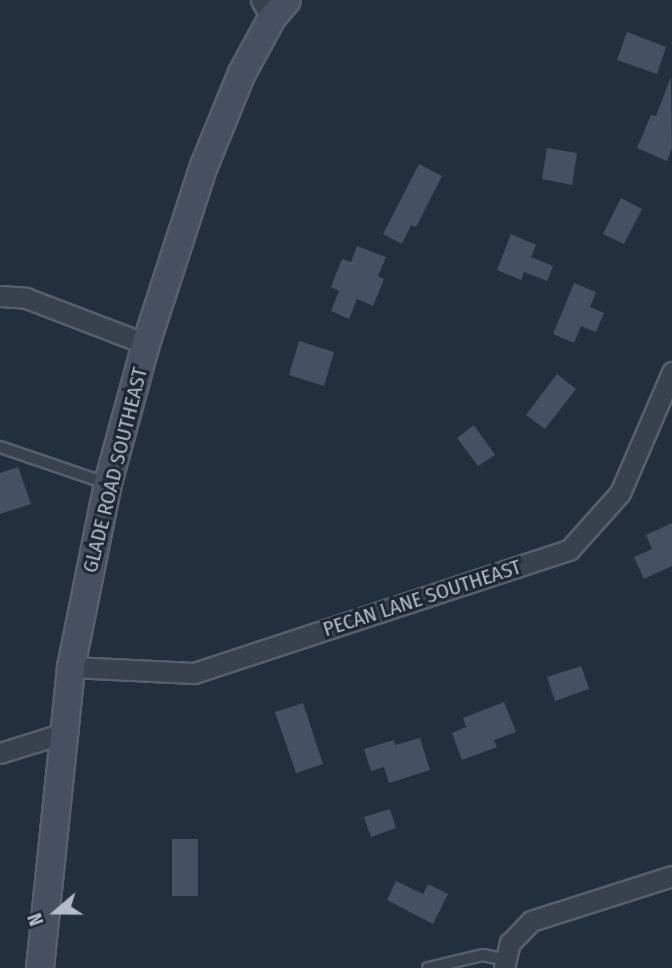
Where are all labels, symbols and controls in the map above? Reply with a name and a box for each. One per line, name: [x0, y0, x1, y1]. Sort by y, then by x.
street label: GLADE ROAD SOUTHEAST: [77, 365, 153, 575]
street label: PECAN LANE SOUTHEAST: [320, 554, 524, 642]
north arrow: [21, 877, 91, 947]
text: N: [23, 910, 49, 929]

